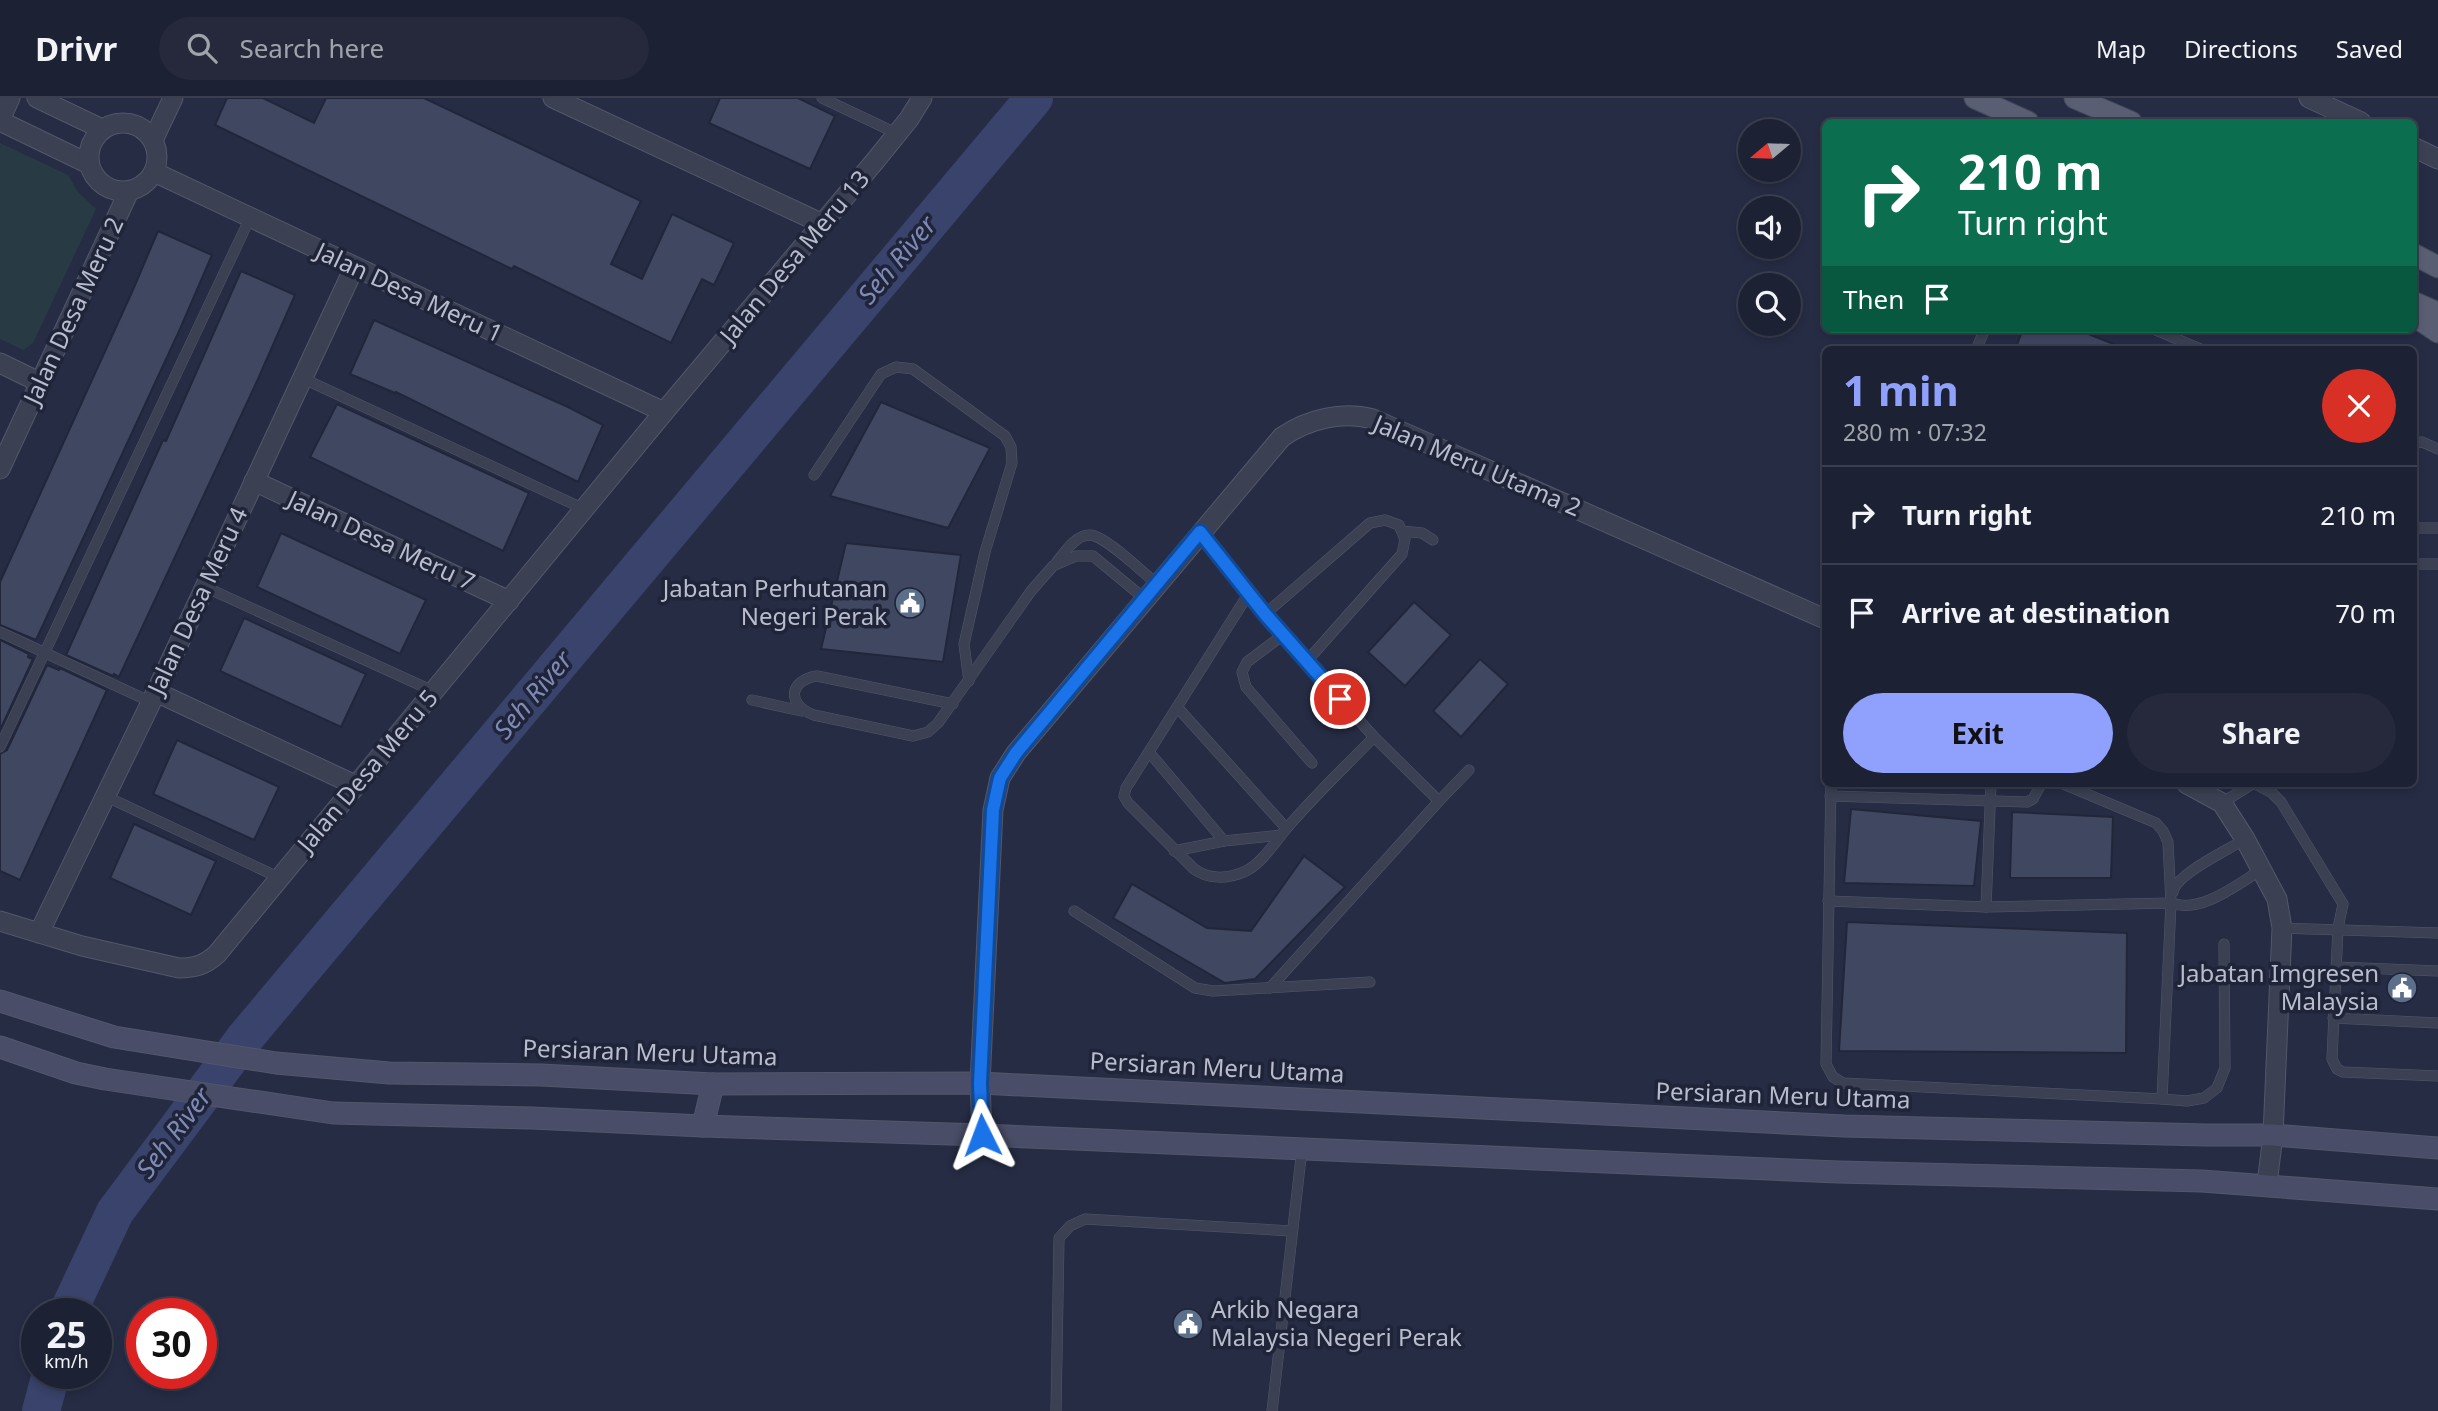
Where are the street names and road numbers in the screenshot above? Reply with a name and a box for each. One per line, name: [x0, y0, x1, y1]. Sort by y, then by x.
street label: Jalan Desa Meru 13: [710, 162, 876, 351]
street label: Jalan Desa Meru 2: [14, 211, 130, 411]
street label: Jalan Desa Meru 1: [309, 233, 509, 349]
street label: Jalan Meru Utama 2: [1367, 405, 1586, 523]
street label: Jalan Desa Meru 7: [281, 481, 481, 597]
street label: Jalan Desa Meru 4: [138, 501, 255, 701]
street label: Jalan Desa Meru 5: [288, 682, 445, 860]
street label: Persiaran Meru Utama: [522, 1031, 778, 1072]
street label: Persiaran Meru Utama: [1089, 1043, 1345, 1090]
street label: Persiaran Meru Utama: [1655, 1074, 1911, 1115]

